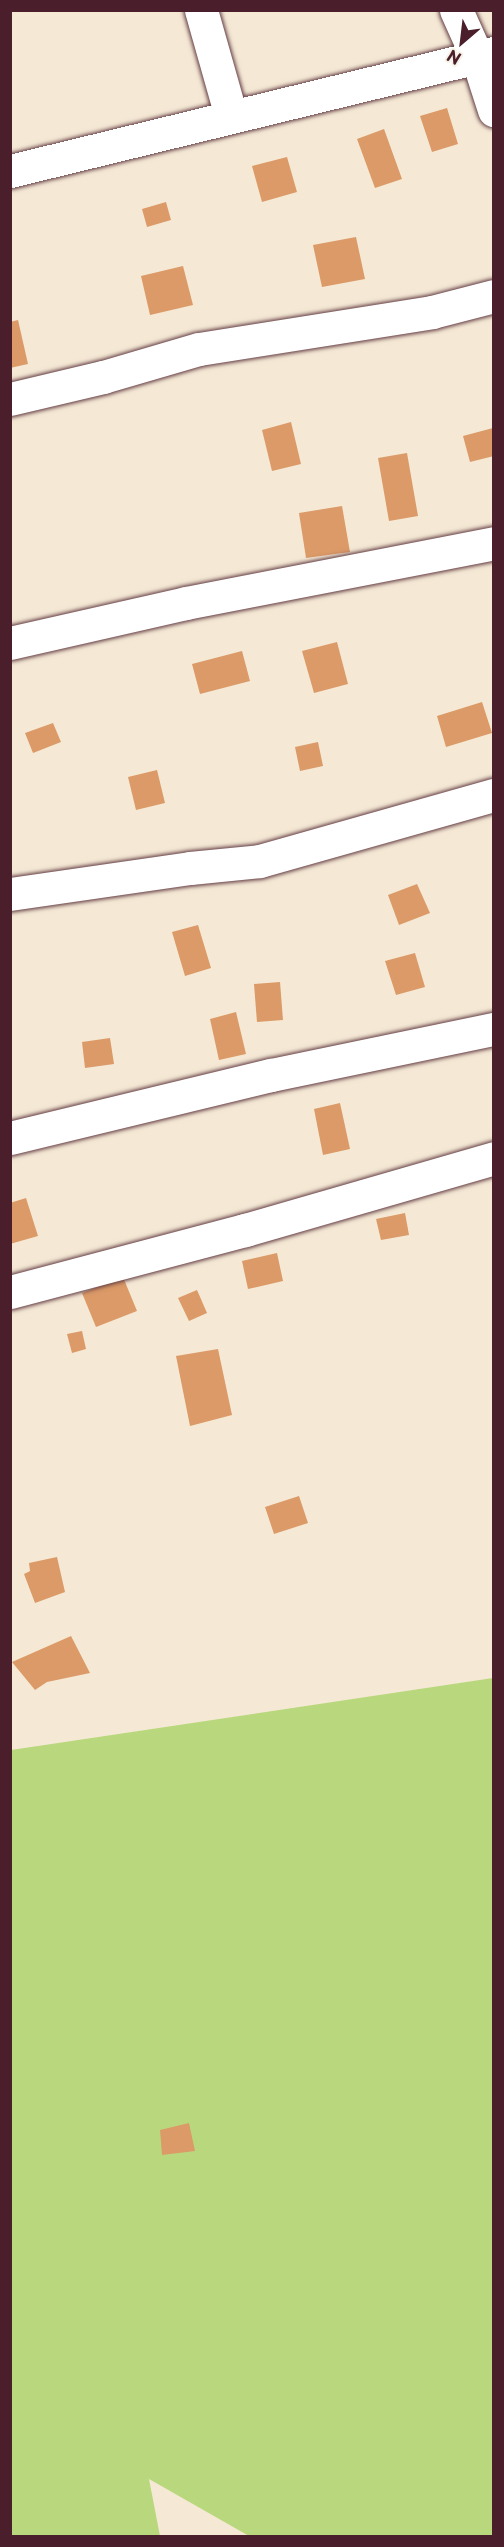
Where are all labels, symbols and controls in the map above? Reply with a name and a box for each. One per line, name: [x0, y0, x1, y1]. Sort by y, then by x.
north arrow: [432, 12, 492, 72]
text: N: [442, 44, 465, 71]

